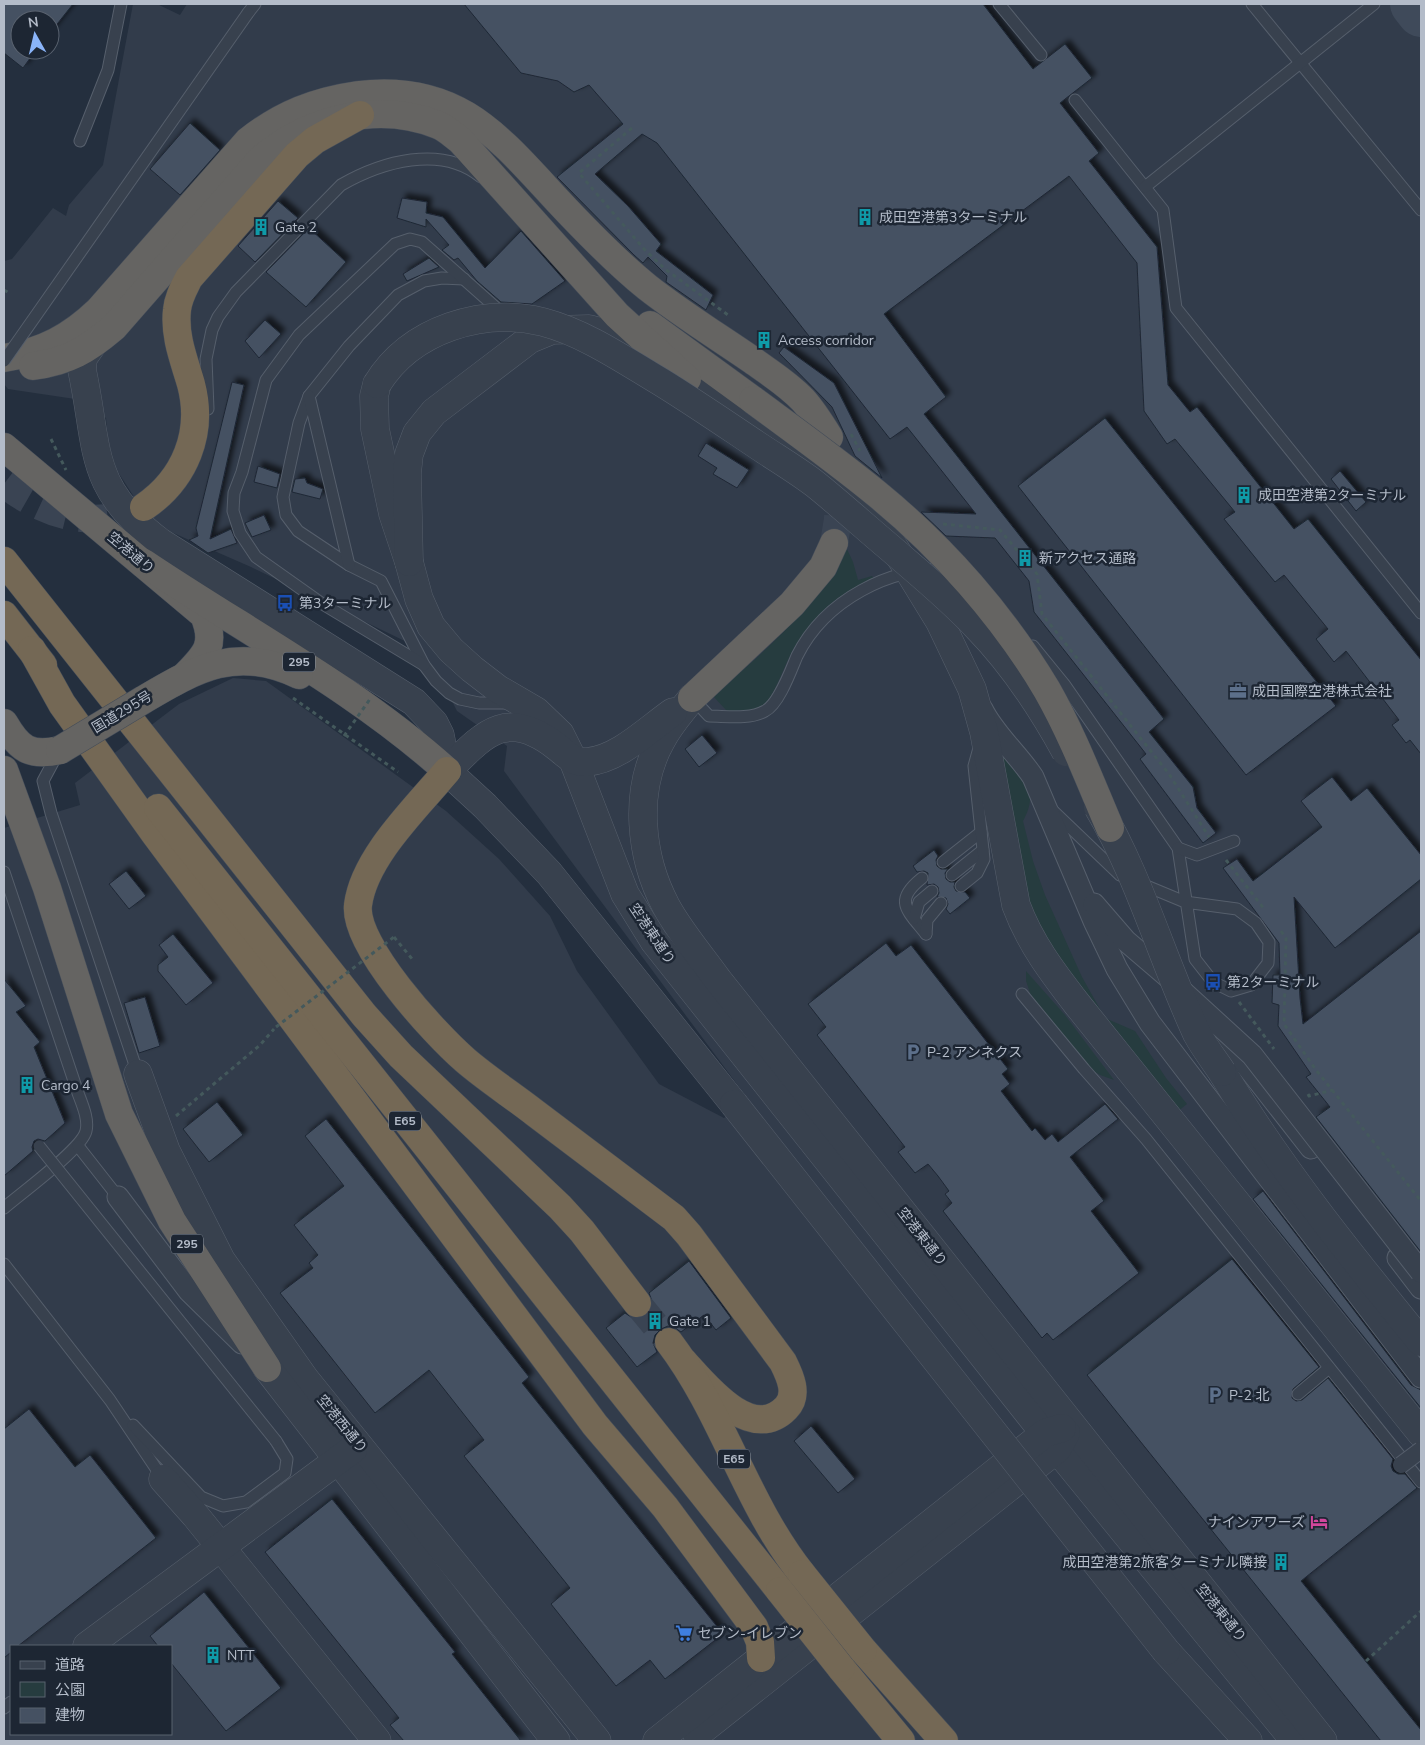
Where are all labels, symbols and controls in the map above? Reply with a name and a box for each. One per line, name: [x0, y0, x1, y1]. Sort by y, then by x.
north arrow: [10, 10, 60, 60]
text: N: [27, 12, 40, 33]
building icon: 成田空港第3ターミナル: [855, 207, 875, 227]
place label: 成田空港第3ターミナル: [879, 208, 1027, 227]
building icon: Gate 2: [251, 217, 271, 237]
place label: Gate 2: [275, 218, 317, 237]
building icon: Access corridor: [754, 330, 774, 350]
place label: Access corridor: [778, 331, 874, 350]
building icon: 成田空港第2ターミナル: [1234, 485, 1254, 505]
place label: 成田空港第2ターミナル: [1258, 486, 1406, 505]
street label: 空港通り: [103, 528, 159, 578]
building icon: 新アクセス通路: [1015, 548, 1035, 568]
place label: 新アクセス通路: [1039, 549, 1136, 568]
bus stop icon: 第3ターミナル: [275, 593, 295, 613]
place label: 第3ターミナル: [299, 594, 391, 613]
road number: 295: [283, 652, 315, 672]
office icon: 成田国際空港株式会社: [1228, 681, 1248, 701]
place label: 成田国際空港株式会社: [1252, 682, 1392, 701]
street label: 国道295号: [88, 687, 156, 737]
street label: 空港東通り: [625, 900, 679, 968]
bus stop icon: 第2ターミナル: [1203, 972, 1223, 992]
place label: 第2ターミナル: [1227, 973, 1319, 992]
parking icon: P-2 アンネクス: [903, 1042, 923, 1062]
place label: P-2 アンネクス: [927, 1043, 1022, 1062]
building icon: Cargo 4: [17, 1075, 37, 1095]
place label: Cargo 4: [41, 1076, 91, 1095]
road number: E65: [389, 1112, 421, 1130]
street label: 空港東通り: [893, 1204, 951, 1270]
road number: 295: [171, 1234, 203, 1254]
building icon: Gate 1: [645, 1311, 665, 1331]
place label: Gate 1: [669, 1312, 711, 1331]
parking icon: P-2 北: [1205, 1385, 1225, 1405]
place label: P-2 北: [1229, 1386, 1269, 1405]
street label: 空港西通り: [313, 1391, 371, 1457]
road number: E65: [718, 1450, 750, 1468]
hotel icon: ナインアワーズ: [1309, 1512, 1329, 1532]
place label: ナインアワーズ: [1208, 1513, 1305, 1532]
building icon: 成田空港第2旅客ターミナル隣接: [1271, 1552, 1291, 1572]
place label: 成田空港第2旅客ターミナル隣接: [1063, 1553, 1267, 1572]
street label: 空港東通り: [1192, 1580, 1250, 1646]
supermarket icon: セブン-イレブン: [674, 1623, 694, 1643]
place label: セブン-イレブン: [698, 1624, 802, 1643]
legend: [10, 1645, 172, 1735]
building icon: NTT: [203, 1645, 223, 1665]
place label: NTT: [227, 1646, 255, 1665]
text: 道路: [55, 1655, 85, 1675]
text: 公園: [55, 1680, 85, 1700]
text: 建物: [55, 1705, 85, 1725]

